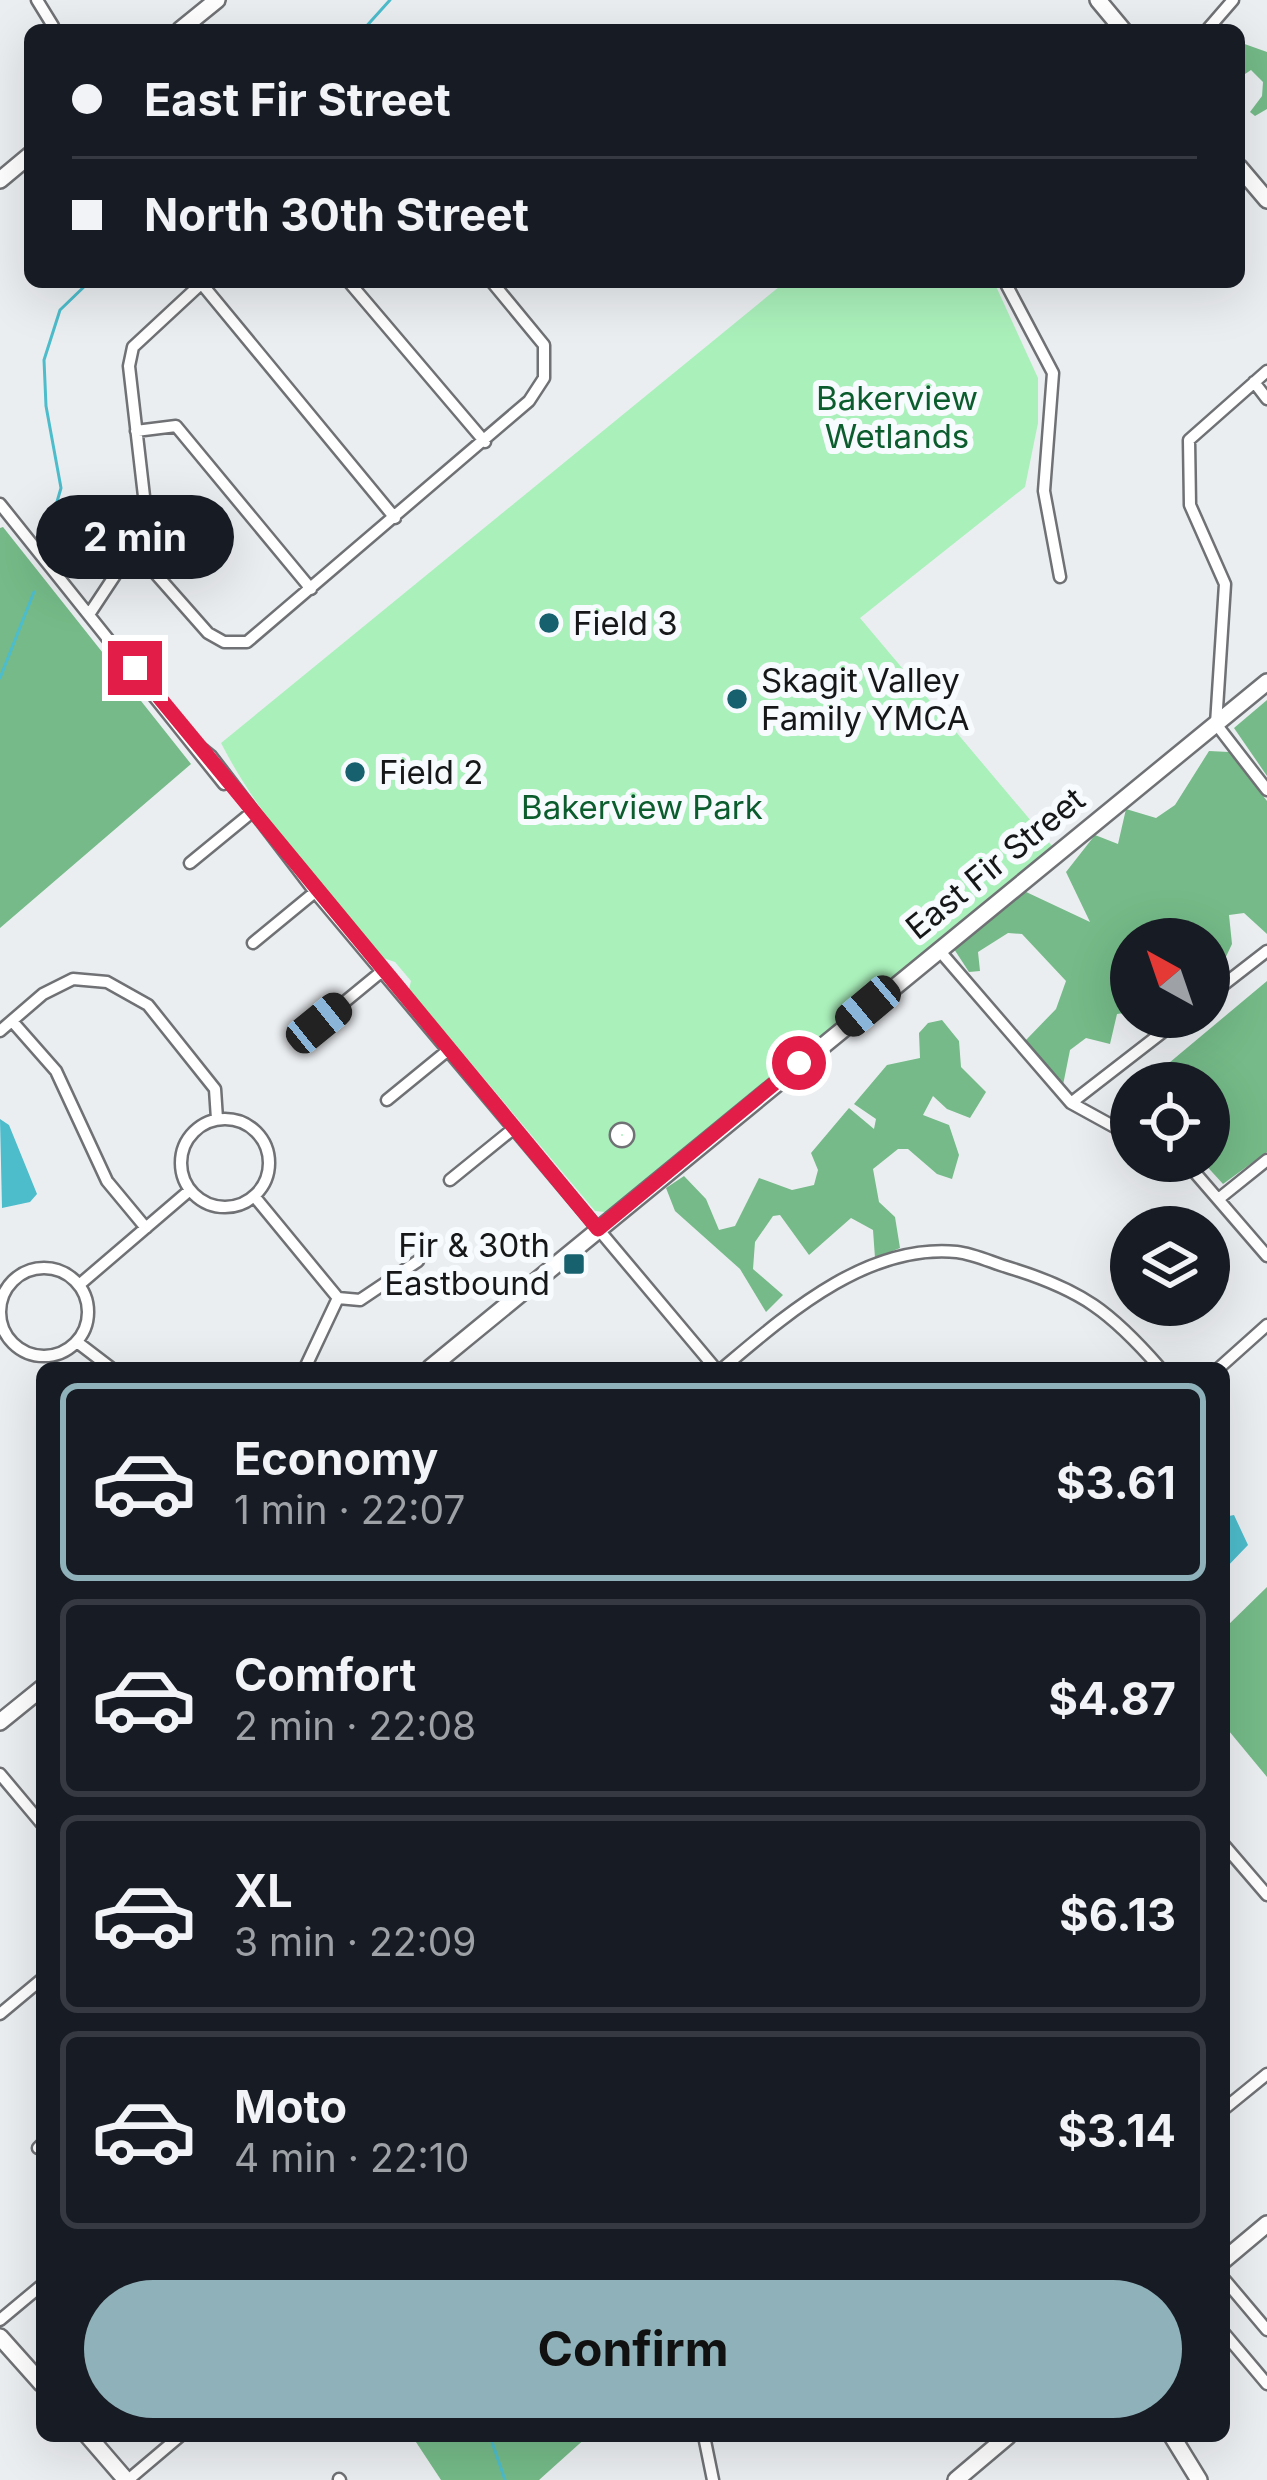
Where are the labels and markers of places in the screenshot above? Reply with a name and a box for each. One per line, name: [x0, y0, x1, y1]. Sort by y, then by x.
place label: Field 3: [573, 603, 678, 643]
marker: Field 3: [536, 610, 562, 636]
place label: Skagit Valley Family YMCA: [761, 660, 970, 738]
marker: Skagit Valley Family YMCA: [724, 686, 750, 712]
place label: Field 2: [379, 752, 483, 792]
marker: Field 2: [342, 759, 368, 785]
place label: Fir & 30th Eastbound: [384, 1225, 550, 1303]
marker: Fir & 30th Eastbound: [561, 1251, 587, 1277]

